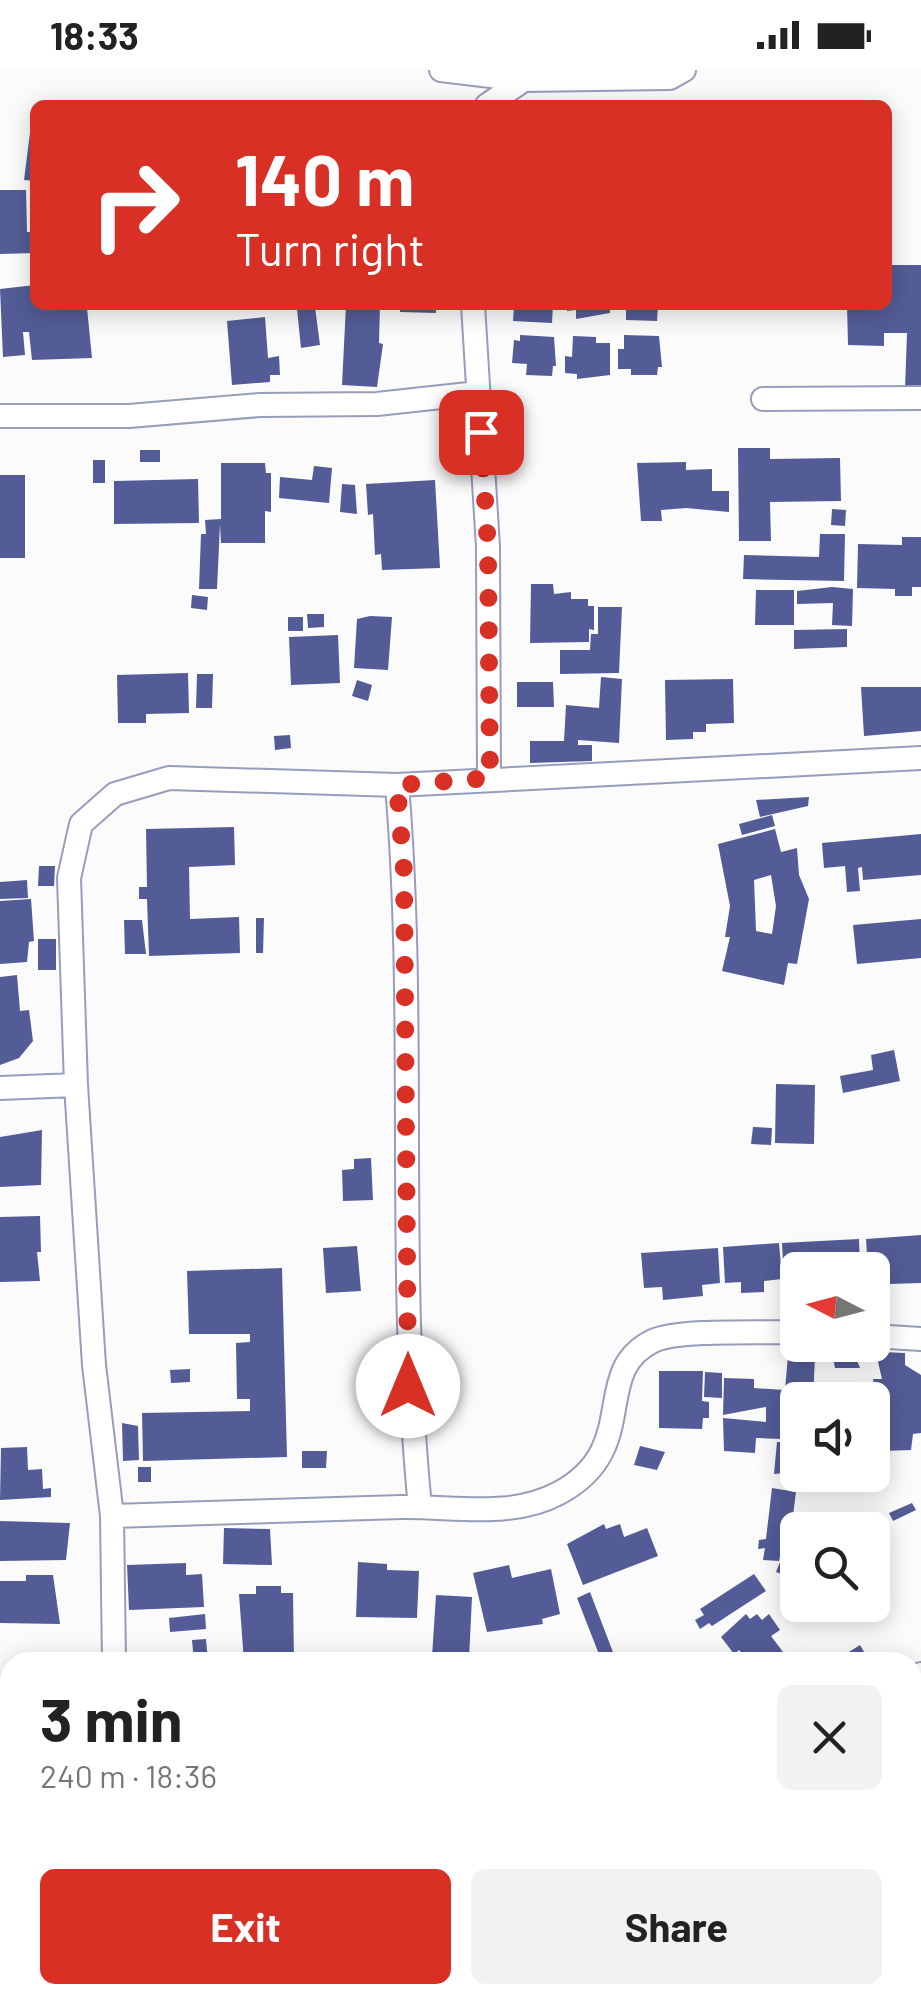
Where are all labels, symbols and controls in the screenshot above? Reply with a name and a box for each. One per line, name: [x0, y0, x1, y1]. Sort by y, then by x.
text: 18:33: [50, 12, 139, 58]
text: 140 m: [235, 136, 414, 220]
icon: right: [70, 140, 200, 270]
text: Turn right: [235, 221, 425, 275]
pin: [439, 390, 524, 475]
icon: arrive: [454, 405, 509, 460]
north arrow: [780, 1252, 890, 1362]
map controls: [780, 1252, 890, 1622]
position arrow: [356, 1334, 460, 1438]
button: sound: [780, 1382, 890, 1492]
button: search: [780, 1512, 890, 1622]
text: 3 min: [40, 1682, 183, 1754]
button: close: [777, 1685, 882, 1790]
text: 240 m · 18:36: [40, 1756, 217, 1794]
button: Exit: [40, 1869, 451, 1984]
button: Share: [471, 1869, 882, 1984]

